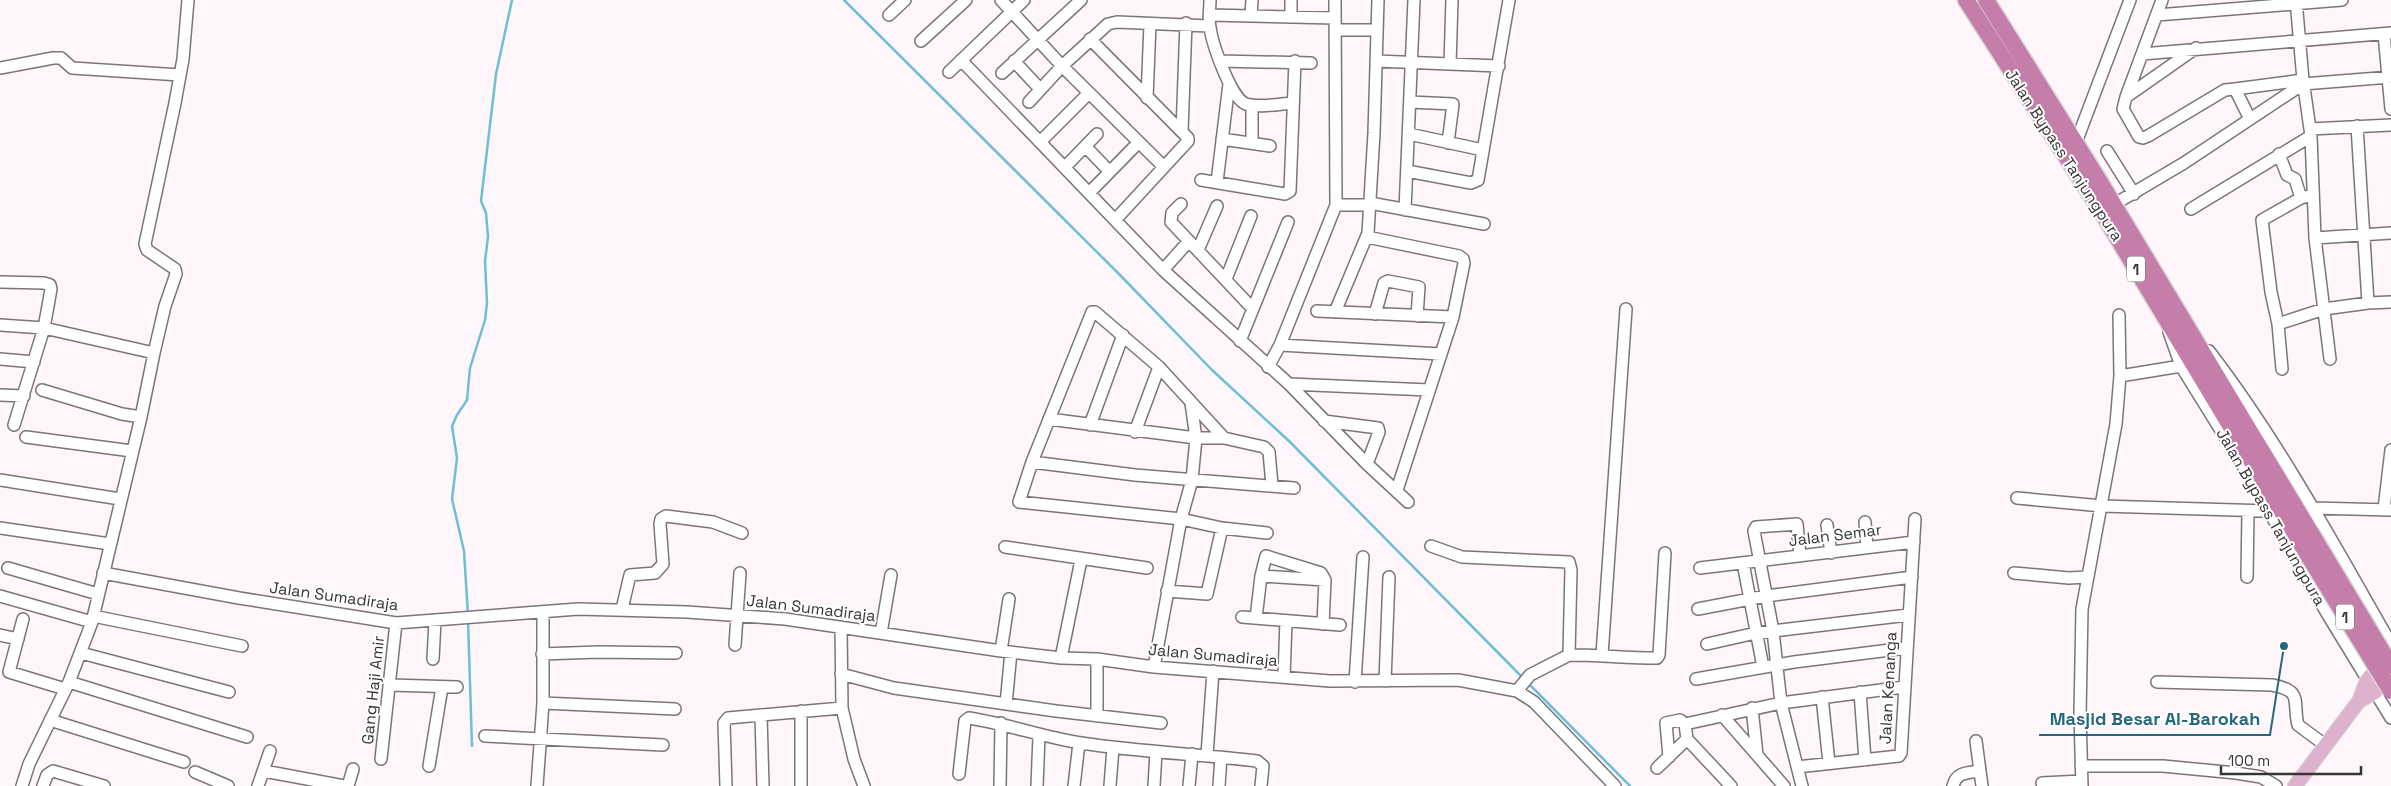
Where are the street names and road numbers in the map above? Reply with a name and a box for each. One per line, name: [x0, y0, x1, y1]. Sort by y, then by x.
street label: Jalan Bypass Tanjungpura: [2000, 65, 2128, 245]
road number: 1: [2127, 256, 2145, 282]
street label: Jalan Bypass Tanjungpura: [2212, 424, 2330, 610]
street label: Jalan Semar: [1787, 519, 1883, 551]
street label: Jalan Sumadiraja: [268, 577, 400, 615]
street label: Jalan Sumadiraja: [745, 590, 877, 626]
road number: 1: [2336, 604, 2354, 630]
street label: Jalan Kenanga: [1875, 631, 1901, 745]
street label: Gang Haji Amir: [357, 635, 389, 745]
street label: Jalan Sumadiraja: [1147, 639, 1279, 671]

